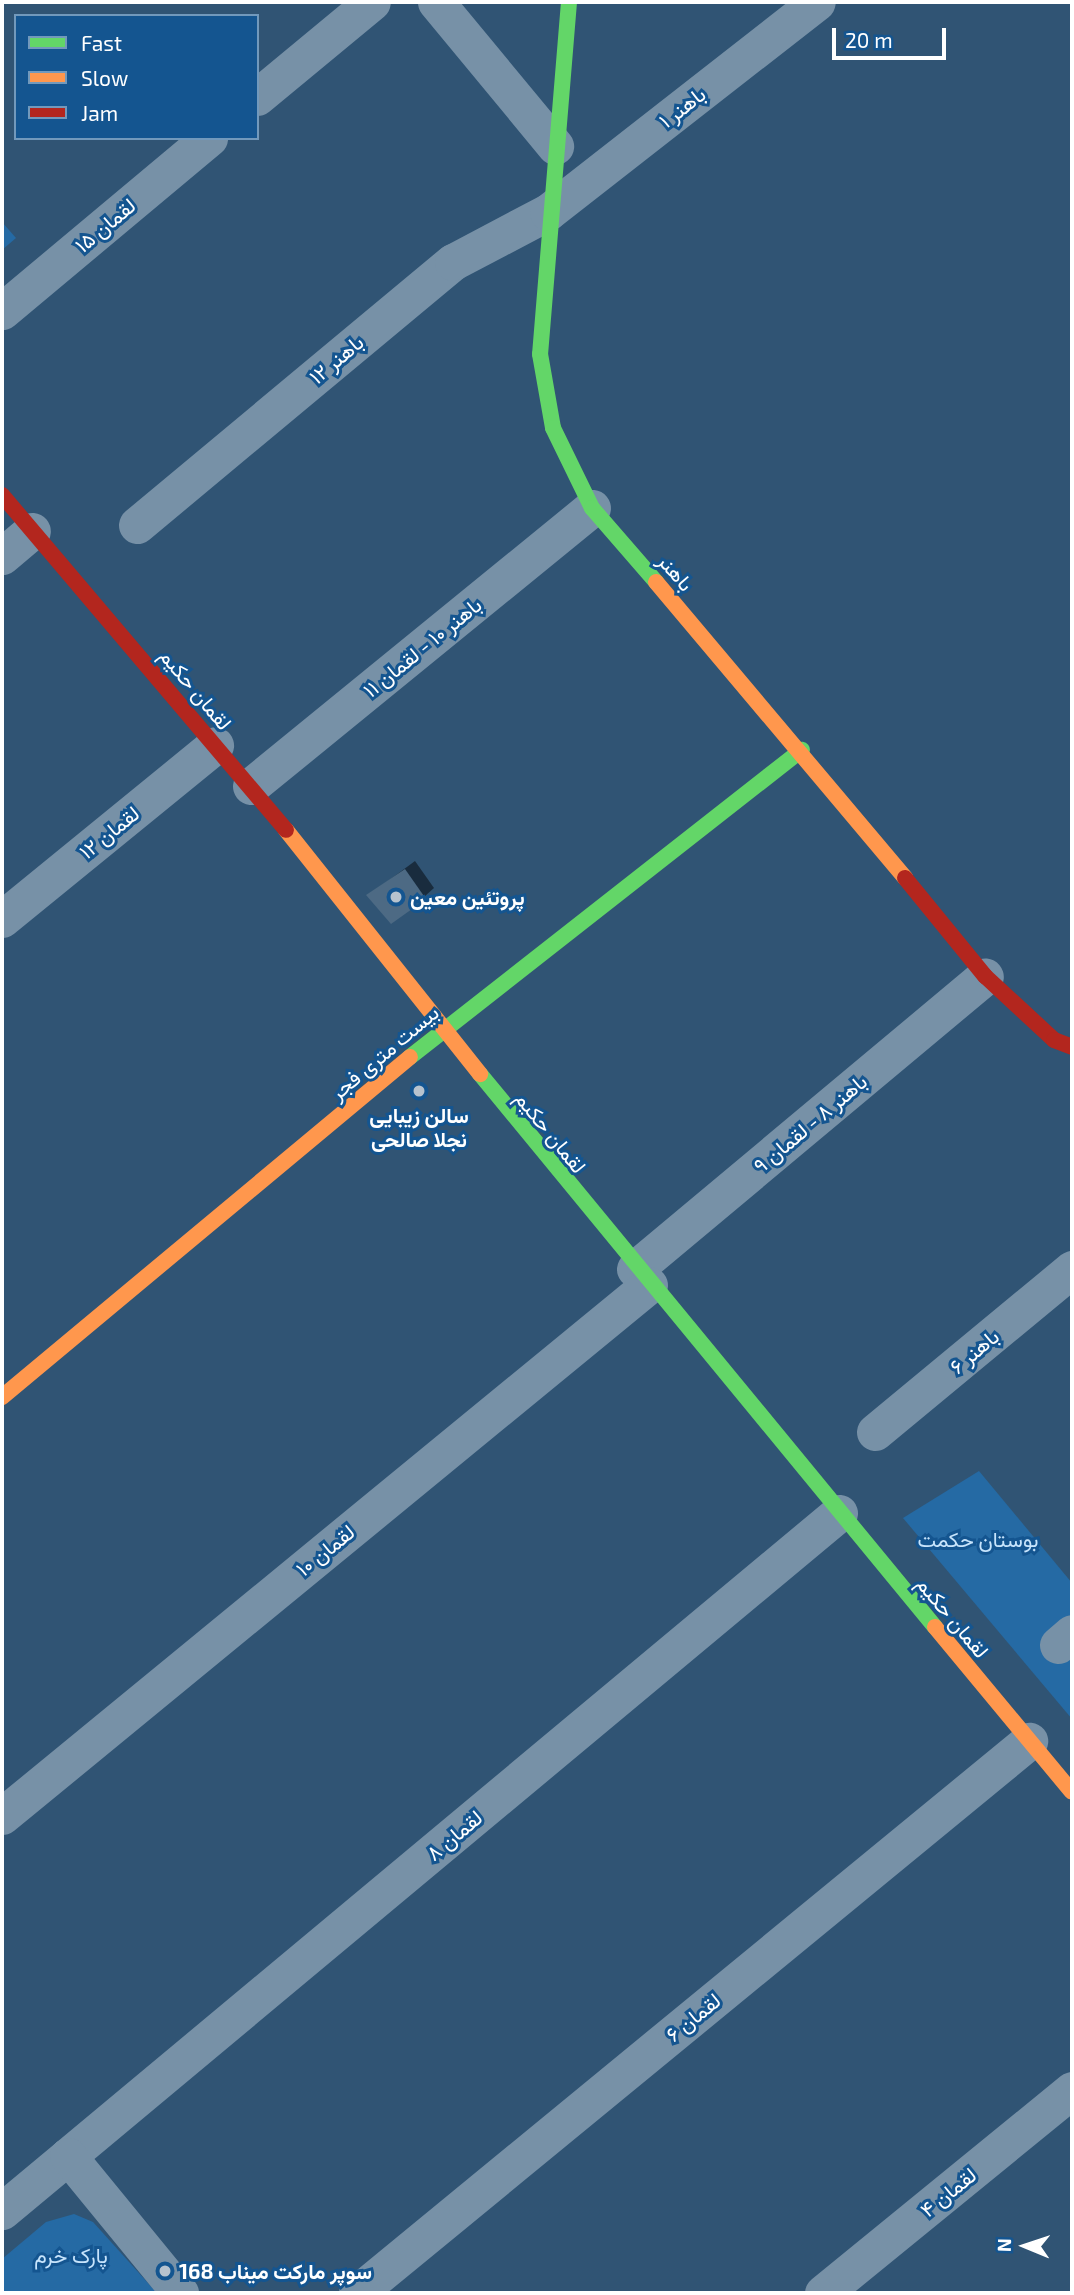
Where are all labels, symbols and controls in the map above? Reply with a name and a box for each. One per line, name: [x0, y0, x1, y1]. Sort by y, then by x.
legend: [14, 14, 259, 140]
scale bar: [836, 14, 950, 58]
text: 20 m: [845, 27, 893, 52]
text: Fast: [81, 30, 122, 55]
text: Slow: [81, 65, 128, 90]
street label: باهنر ۱: [654, 81, 710, 133]
text: Jam: [81, 100, 118, 125]
street label: لقمان ۱۵: [70, 192, 140, 258]
street label: باهنر ۱۲: [304, 329, 368, 389]
street label: باهنر: [653, 548, 699, 596]
street label: باهنر ۱۰ - لقمان ۱۱: [358, 592, 486, 702]
street label: لقمان حکیم: [155, 643, 237, 735]
street label: لقمان ۱۲: [74, 800, 144, 864]
place label: پروتئین معین: [410, 884, 525, 910]
marker: پروتئین معین: [388, 889, 404, 905]
street label: بیست متری فجر: [325, 999, 443, 1105]
street label: باهنر ۸ - لقمان ۹: [748, 1068, 872, 1178]
marker: سالن زیبایی نجلا صالحی: [411, 1083, 427, 1099]
street label: لقمان حکیم: [510, 1086, 592, 1178]
place label: سالن زیبایی نجلا صالحی: [369, 1102, 469, 1152]
street label: باهنر ۶: [944, 1323, 1004, 1379]
street label: لقمان ۱۰: [291, 1519, 359, 1581]
park label: بوستان حکمت: [918, 1526, 1038, 1552]
street label: لقمان حکیم: [912, 1571, 994, 1663]
street label: لقمان ۸: [421, 1804, 487, 1866]
street label: لقمان ۶: [661, 1987, 725, 2047]
street label: لقمان ۴: [915, 2162, 981, 2222]
north arrow: [990, 2211, 1060, 2281]
text: N: [992, 2238, 1015, 2253]
park label: پارک خرم: [34, 2242, 108, 2268]
place label: سوپر مارکت میناب 168: [179, 2258, 372, 2284]
marker: سوپر مارکت میناب 168: [157, 2263, 173, 2279]

